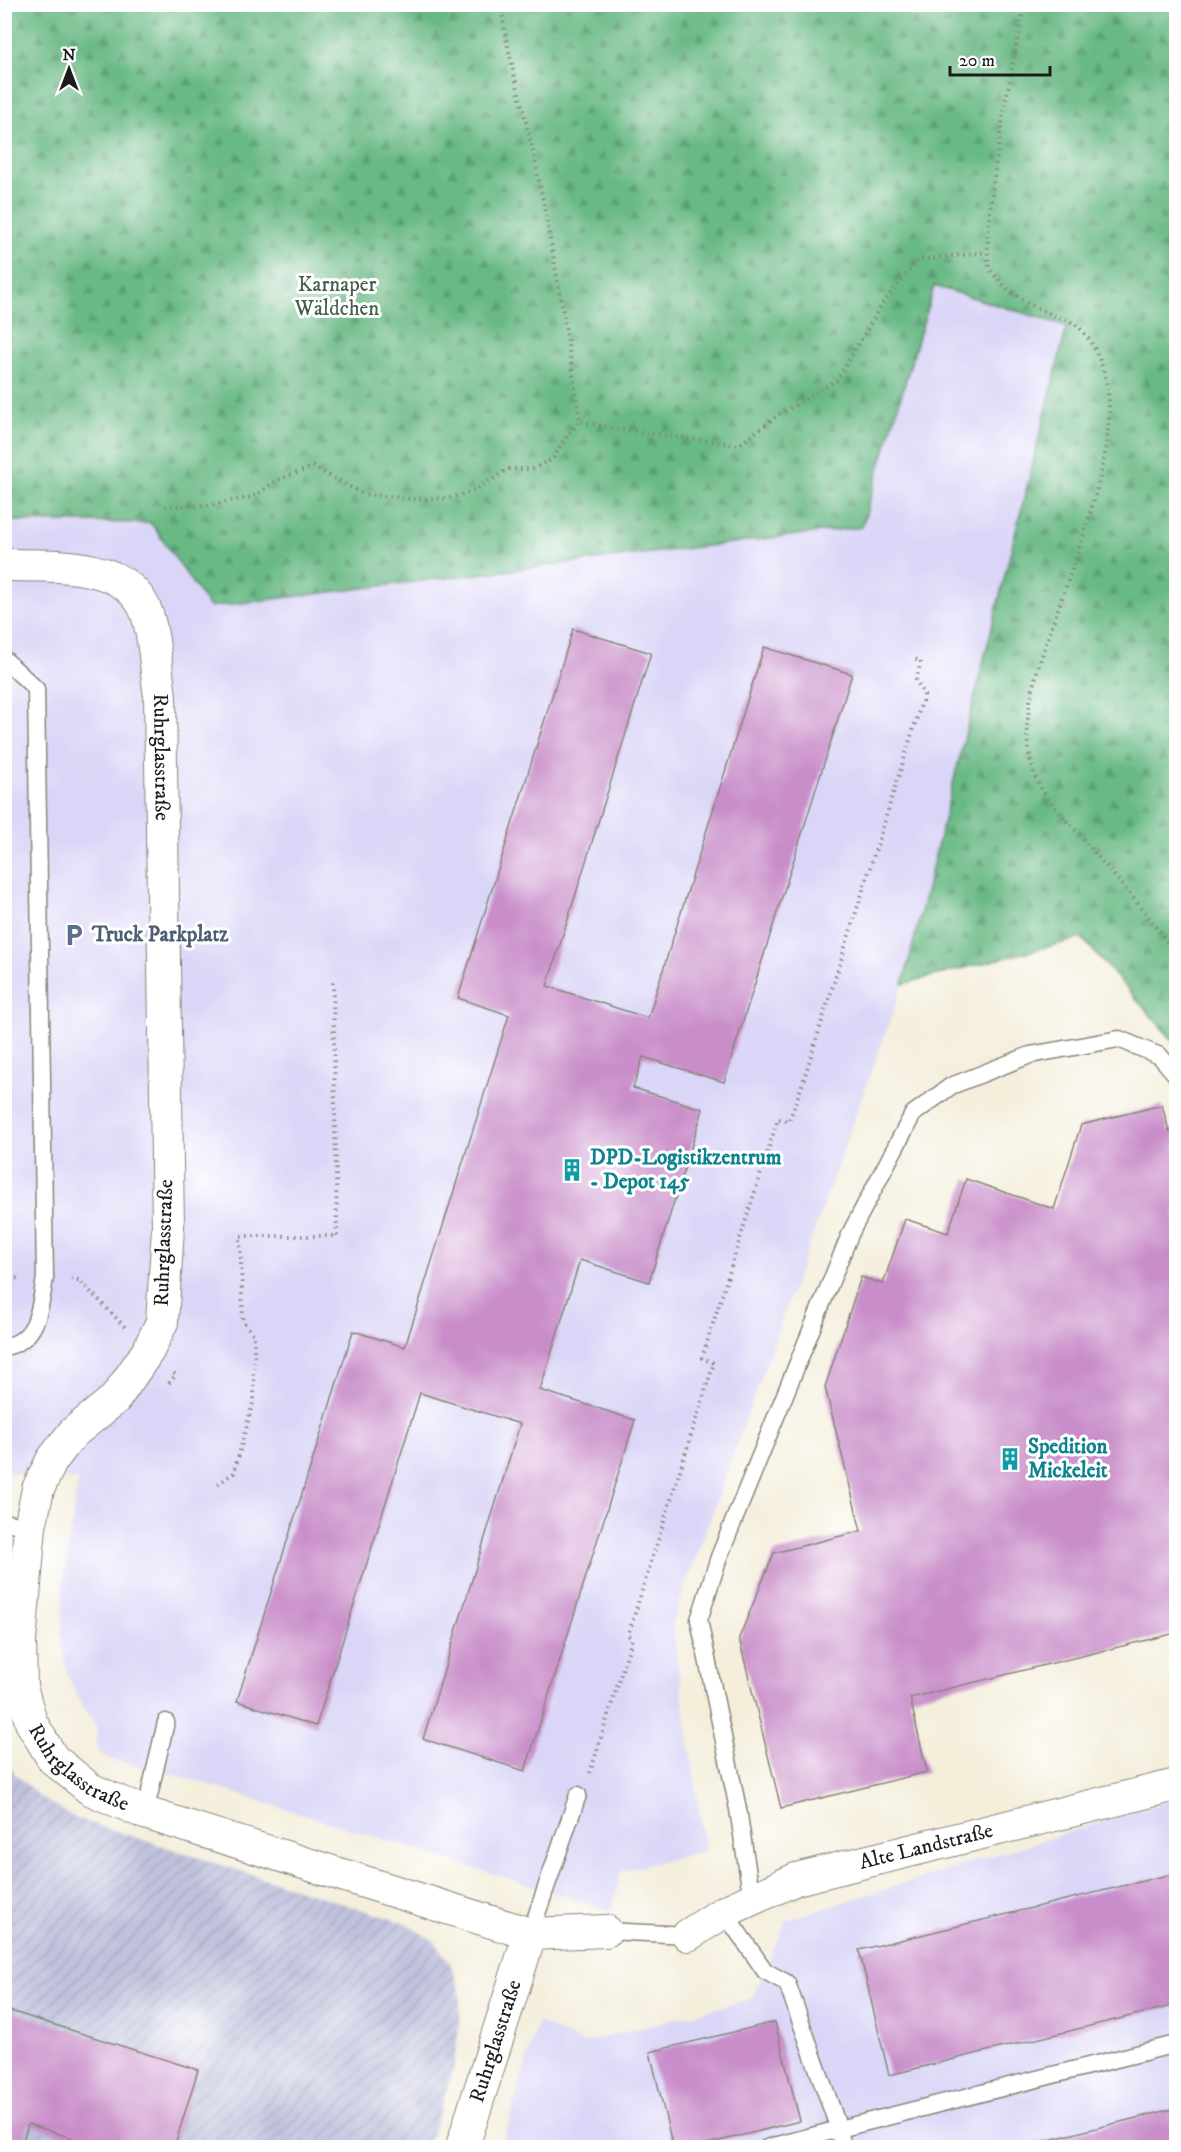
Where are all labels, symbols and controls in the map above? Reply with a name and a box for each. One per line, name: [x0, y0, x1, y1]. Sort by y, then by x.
north arrow: [39, 39, 99, 99]
scale bar: [950, 39, 1050, 77]
text: N: [62, 45, 76, 65]
text: 20 m: [959, 50, 995, 72]
park label: Karnaper Wäldchen: [294, 272, 379, 322]
street label: Ruhrglasstraße: [147, 693, 175, 821]
parking icon: Truck Parkplatz: [61, 922, 87, 948]
place label: Truck Parkplatz: [91, 922, 229, 948]
place label: DPD-Logistikzentrum - Depot 145: [590, 1145, 782, 1195]
building icon: DPD-Logistikzentrum - Depot 145: [559, 1157, 585, 1183]
street label: Ruhrglasstraße: [149, 1179, 179, 1307]
place label: Spedition Mickeleit: [1028, 1434, 1108, 1484]
building icon: Spedition Mickeleit: [997, 1446, 1023, 1472]
street label: Ruhrglasstraße: [22, 1719, 133, 1818]
street label: Alte Landstraße: [857, 1818, 996, 1876]
street label: Ruhrglasstraße: [464, 1976, 528, 2106]

